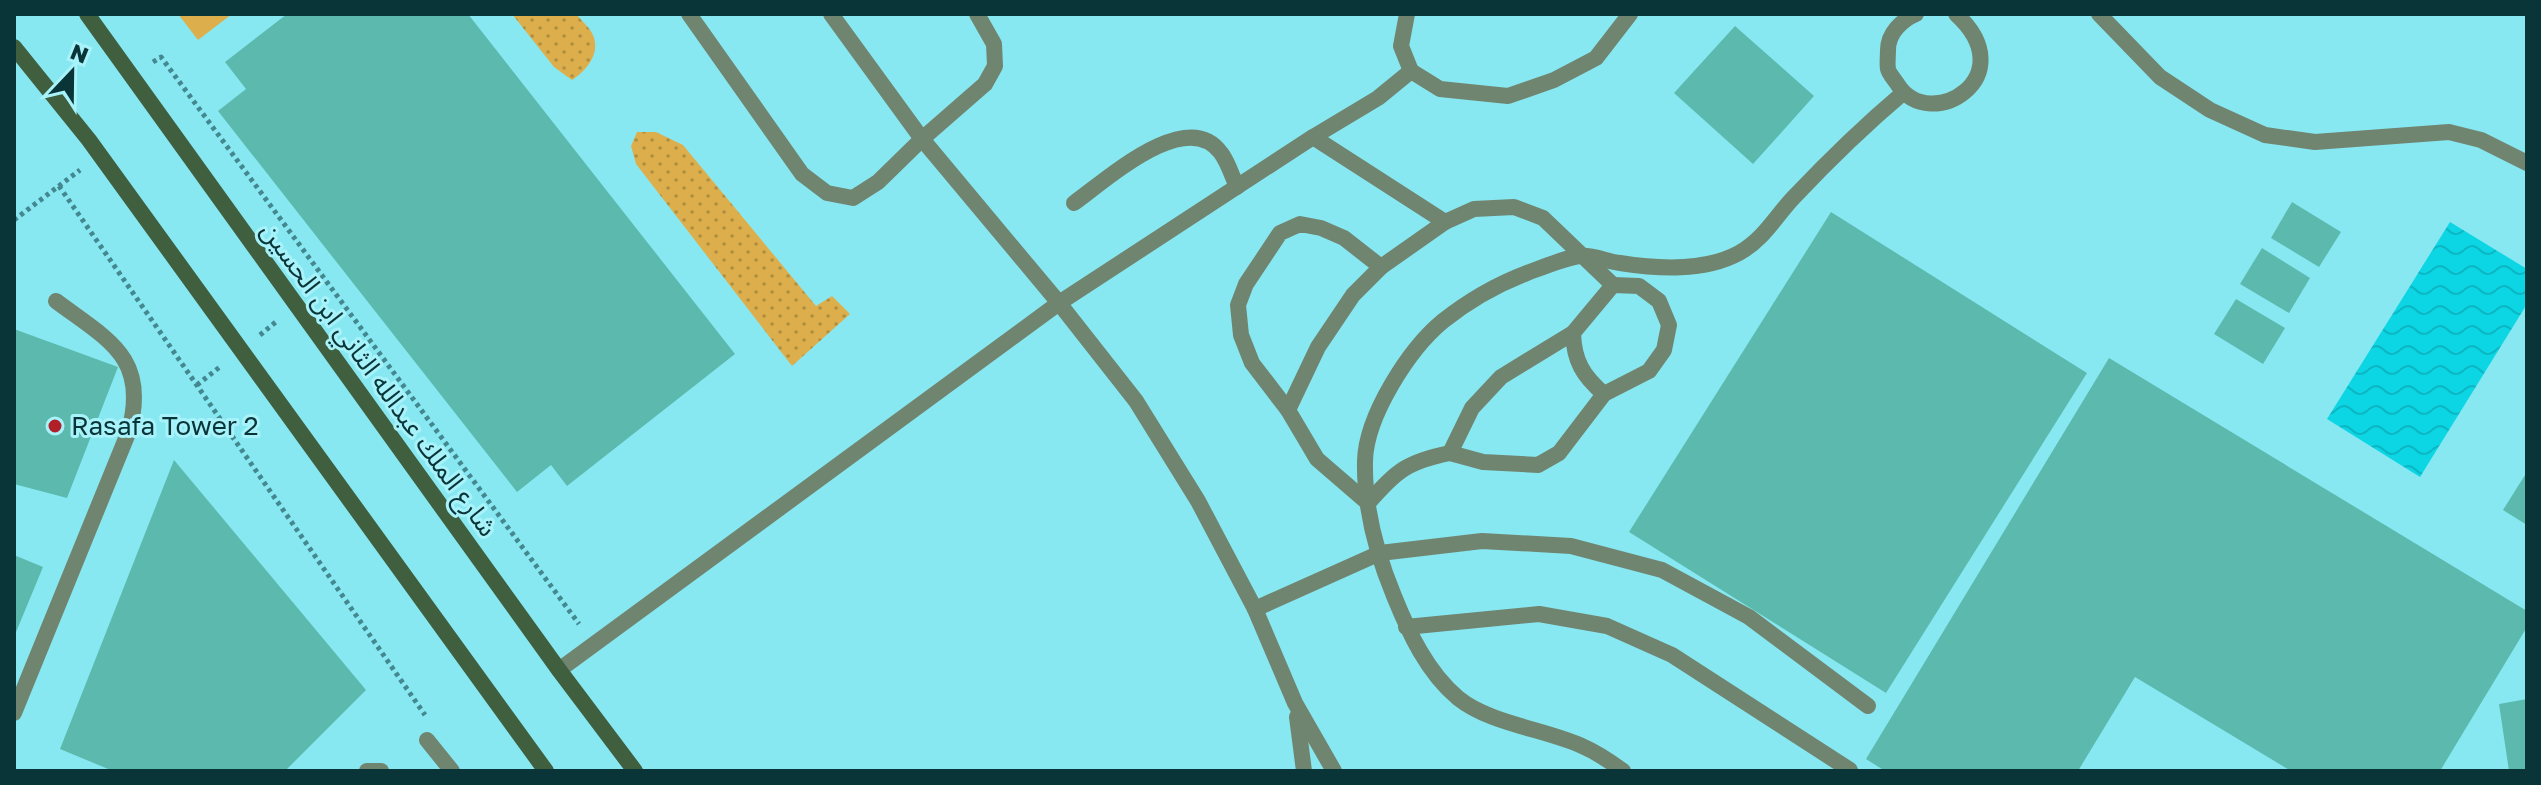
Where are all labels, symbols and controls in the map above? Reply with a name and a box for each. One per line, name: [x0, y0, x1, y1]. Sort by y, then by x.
north arrow: [32, 32, 112, 112]
text: N: [67, 37, 92, 69]
street label: شارع الملك عبدالله الثاني ابن الحسين: [251, 216, 504, 545]
place label: Rasafa Tower 2: [71, 410, 258, 441]
marker: Rasafa Tower 2: [46, 417, 64, 435]

